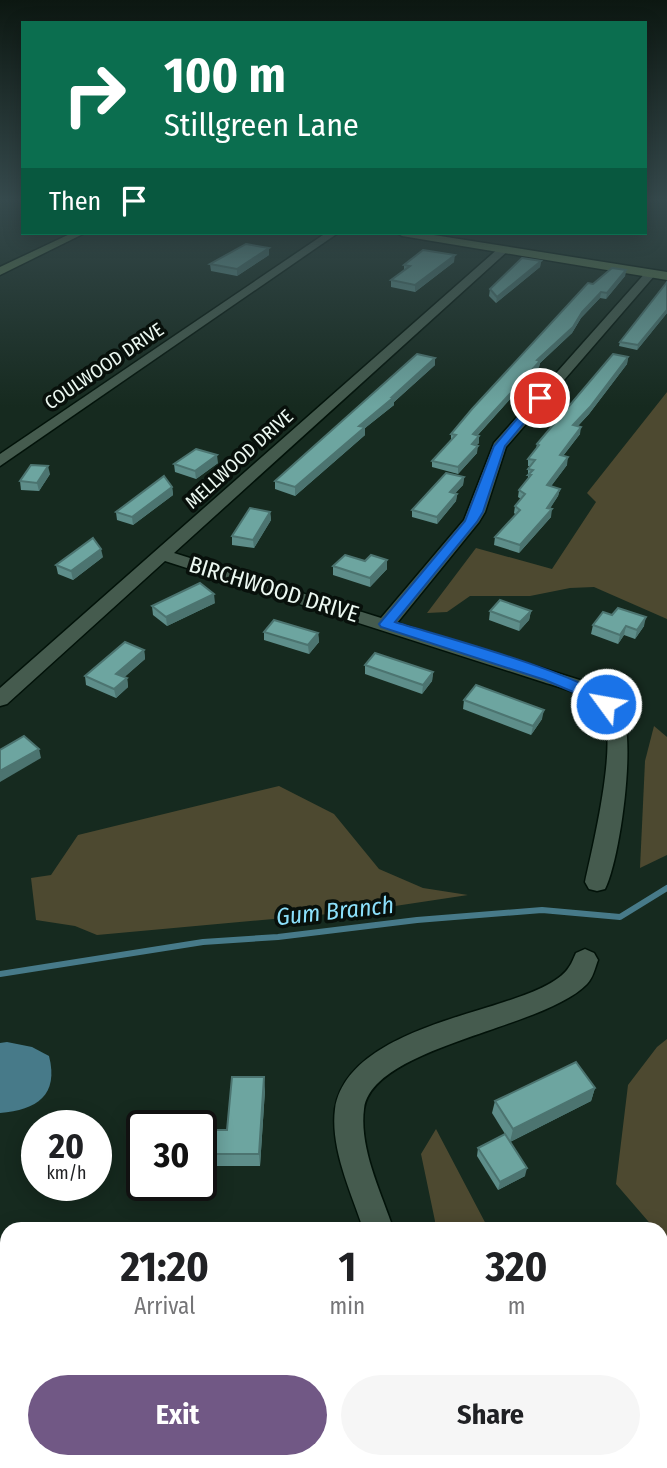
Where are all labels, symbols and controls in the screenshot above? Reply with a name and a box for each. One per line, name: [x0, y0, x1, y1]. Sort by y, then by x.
text: 100 m: [164, 46, 286, 105]
icon: right: [49, 49, 140, 140]
text: Stillgreen Lane: [164, 106, 359, 144]
icon: arrive: [115, 182, 153, 220]
text: Then: [49, 186, 101, 217]
street label: COULWOOD DRIVE: [40, 318, 168, 414]
pin: [510, 368, 570, 428]
icon: arrive: [521, 379, 559, 417]
street label: MELLWOOD DRIVE: [180, 405, 298, 513]
street label: BIRCHWOOD DRIVE: [186, 550, 362, 628]
position arrow: [569, 667, 643, 741]
water label: Gum Branch: [275, 891, 395, 931]
speed limit sign: 30: [126, 1110, 217, 1201]
text: 20: [49, 1125, 84, 1167]
text: km/h: [46, 1162, 87, 1184]
text: 21:20: [120, 1242, 209, 1292]
text: 1: [338, 1242, 356, 1292]
text: 320: [486, 1242, 547, 1292]
text: Arrival: [134, 1292, 195, 1320]
text: min: [329, 1292, 365, 1320]
text: m: [508, 1292, 525, 1320]
button: Exit: [28, 1375, 327, 1455]
button: Share: [341, 1375, 640, 1455]

